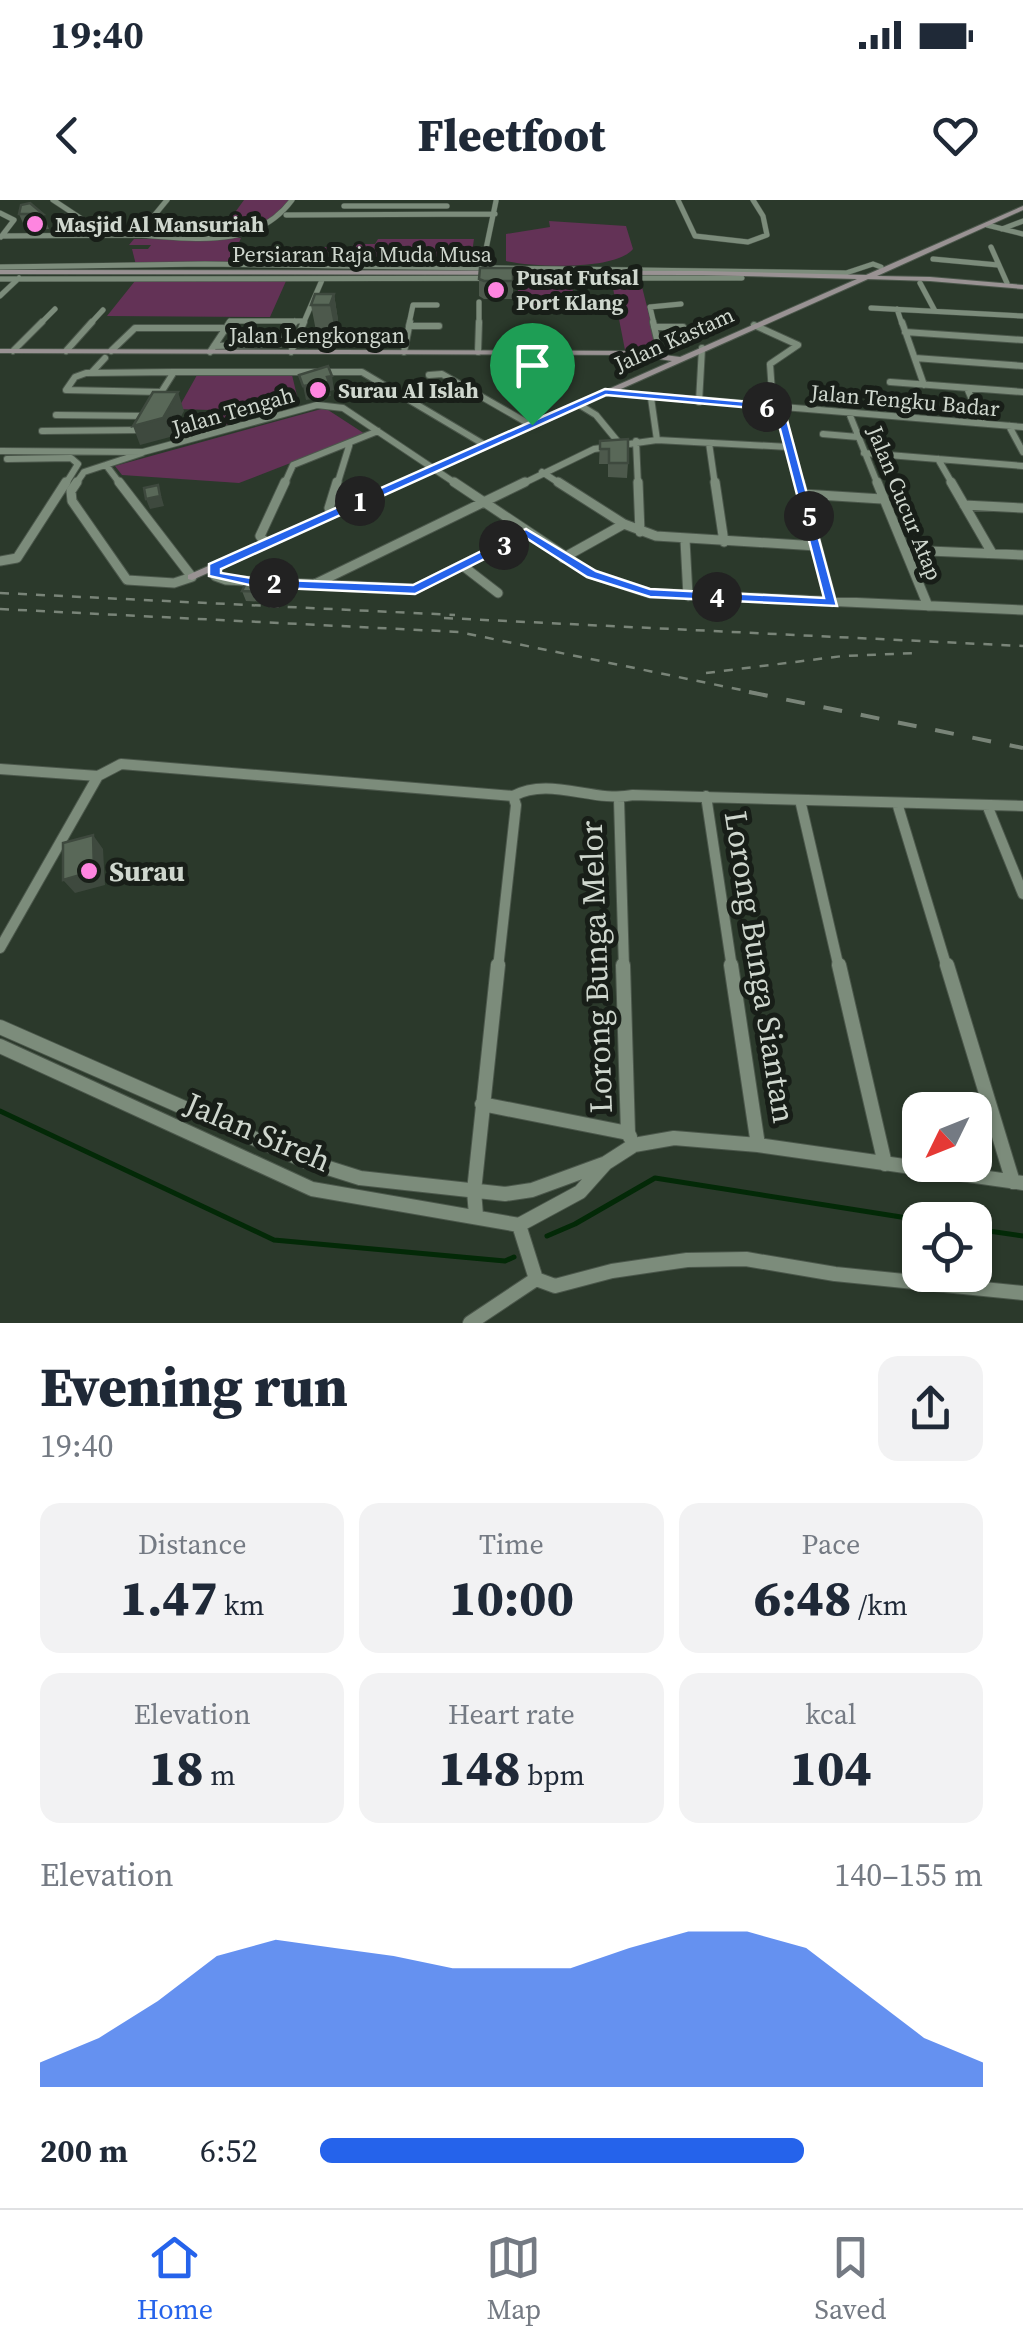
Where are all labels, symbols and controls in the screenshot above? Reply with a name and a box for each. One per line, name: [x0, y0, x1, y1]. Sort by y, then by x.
text: 19:40: [50, 9, 144, 61]
text: Fleetfoot: [418, 104, 605, 166]
icon: back: [40, 108, 95, 163]
icon: heart: [928, 108, 983, 163]
place label: Masjid Al Mansuriah: [55, 209, 265, 239]
marker: Masjid Al Mansuriah: [24, 213, 46, 235]
street label: Persiaran Raja Muda Musa: [232, 239, 493, 269]
place label: Pusat Futsal Port Klang: [516, 262, 639, 317]
marker: Pusat Futsal Port Klang: [485, 279, 507, 301]
street label: Jalan Kastam: [609, 299, 739, 379]
street label: Jalan Lengkongan: [228, 320, 405, 350]
pin: [490, 323, 575, 426]
icon: arrive: [505, 338, 560, 393]
place label: Surau Al Islah: [338, 375, 479, 405]
street label: Jalan Tengku Badar: [808, 377, 1001, 423]
street label: Jalan Tengah: [167, 379, 298, 443]
marker: Surau Al Islah: [307, 379, 329, 401]
pin: 6: [742, 382, 792, 432]
text: 6: [759, 388, 775, 426]
street label: Jalan Cucur Atap: [860, 420, 950, 585]
pin: 1: [335, 476, 385, 526]
text: 1: [352, 482, 368, 520]
pin: 5: [784, 491, 834, 541]
text: 5: [801, 497, 817, 535]
pin: 3: [479, 520, 529, 570]
text: 3: [496, 526, 512, 564]
pin: 2: [249, 558, 299, 608]
text: 2: [266, 564, 282, 602]
pin: 4: [692, 572, 742, 622]
text: 4: [709, 578, 725, 616]
street label: Lorong Bunga Siantan: [714, 808, 806, 1126]
street label: Lorong Bunga Melor: [569, 819, 623, 1114]
place label: Surau: [109, 852, 185, 890]
marker: Surau: [78, 860, 100, 882]
street label: Jalan Sireh: [178, 1081, 337, 1182]
north arrow: [902, 1092, 992, 1182]
map controls: [902, 1092, 992, 1292]
button: locate: [902, 1202, 992, 1292]
text: Evening run: [40, 1349, 348, 1424]
button: share: [878, 1356, 983, 1461]
text: 19:40: [40, 1424, 114, 1468]
text: Distance: [138, 1525, 246, 1563]
text: Time: [479, 1525, 544, 1563]
text: Pace: [801, 1525, 860, 1563]
text: 1.47: [120, 1563, 217, 1632]
text: 10:00: [449, 1563, 574, 1632]
text: 6:48: [754, 1563, 852, 1632]
text: km: [217, 1586, 265, 1624]
text: /km: [852, 1586, 908, 1624]
text: Elevation: [134, 1695, 251, 1733]
text: Heart rate: [448, 1695, 575, 1733]
text: kcal: [805, 1695, 856, 1733]
text: 18: [149, 1733, 204, 1802]
text: 148: [438, 1733, 521, 1802]
text: 104: [790, 1733, 872, 1802]
text: m: [204, 1756, 236, 1794]
text: bpm: [521, 1756, 585, 1794]
text: Elevation: [40, 1853, 174, 1897]
text: 140–155 m: [834, 1853, 983, 1897]
text: 200 m: [40, 2129, 128, 2173]
text: 6:52: [200, 2129, 258, 2173]
tab: Home: [137, 2230, 213, 2328]
tab: Map: [486, 2230, 541, 2328]
tab: Saved: [815, 2230, 886, 2328]

